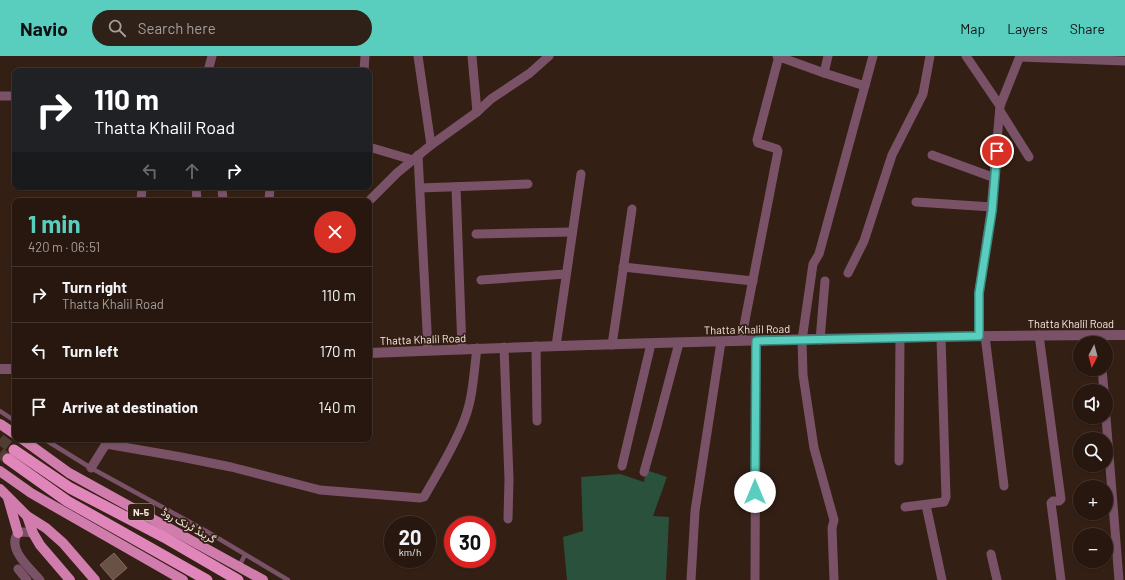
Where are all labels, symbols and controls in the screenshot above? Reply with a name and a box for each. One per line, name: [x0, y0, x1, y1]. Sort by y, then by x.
search box: [92, 10, 372, 46]
text: Navio: [20, 17, 68, 40]
icon: search: [106, 17, 128, 39]
text: Search here: [138, 19, 216, 37]
text: Map: [960, 20, 985, 37]
text: Layers: [1007, 20, 1048, 37]
text: Share: [1070, 20, 1105, 37]
text: 110 m: [94, 82, 159, 116]
icon: right: [28, 84, 80, 136]
text: Thatta Khalil Road: [94, 116, 235, 138]
pin: [980, 134, 1014, 168]
icon: arrive: [986, 140, 1008, 162]
icon: left: [139, 160, 161, 182]
icon: ahead: [181, 160, 203, 182]
icon: right: [223, 160, 245, 182]
text: 1 min: [28, 209, 81, 238]
button: close: [314, 211, 356, 253]
text: 420 m · 06:51: [28, 239, 100, 255]
text: Turn right: [62, 278, 127, 296]
icon: right: [28, 284, 50, 306]
text: 110 m: [322, 286, 356, 304]
text: Thatta Khalil Road: [62, 296, 164, 312]
street label: Thatta Khalil Road: [1028, 317, 1114, 330]
street label: Thatta Khalil Road: [704, 322, 790, 336]
street label: Thatta Khalil Road: [380, 331, 466, 347]
north arrow: [1073, 336, 1113, 376]
map controls: [1073, 336, 1113, 568]
icon: left: [28, 340, 50, 362]
text: Turn left: [62, 342, 118, 360]
text: 170 m: [320, 342, 356, 360]
button: sound: [1073, 384, 1113, 424]
icon: arrive: [28, 396, 50, 418]
text: Arrive at destination: [62, 398, 198, 416]
text: 140 m: [319, 398, 356, 416]
button: search: [1073, 432, 1113, 472]
position arrow: [734, 471, 776, 513]
button: +: [1073, 480, 1113, 520]
road number: N-5: [128, 504, 154, 520]
street label: گرینڈ ٹرنک روڈ: [159, 505, 219, 546]
speed limit sign: 30: [444, 516, 496, 568]
text: 20: [399, 525, 421, 549]
button: −: [1073, 528, 1113, 568]
text: km/h: [399, 546, 421, 558]

